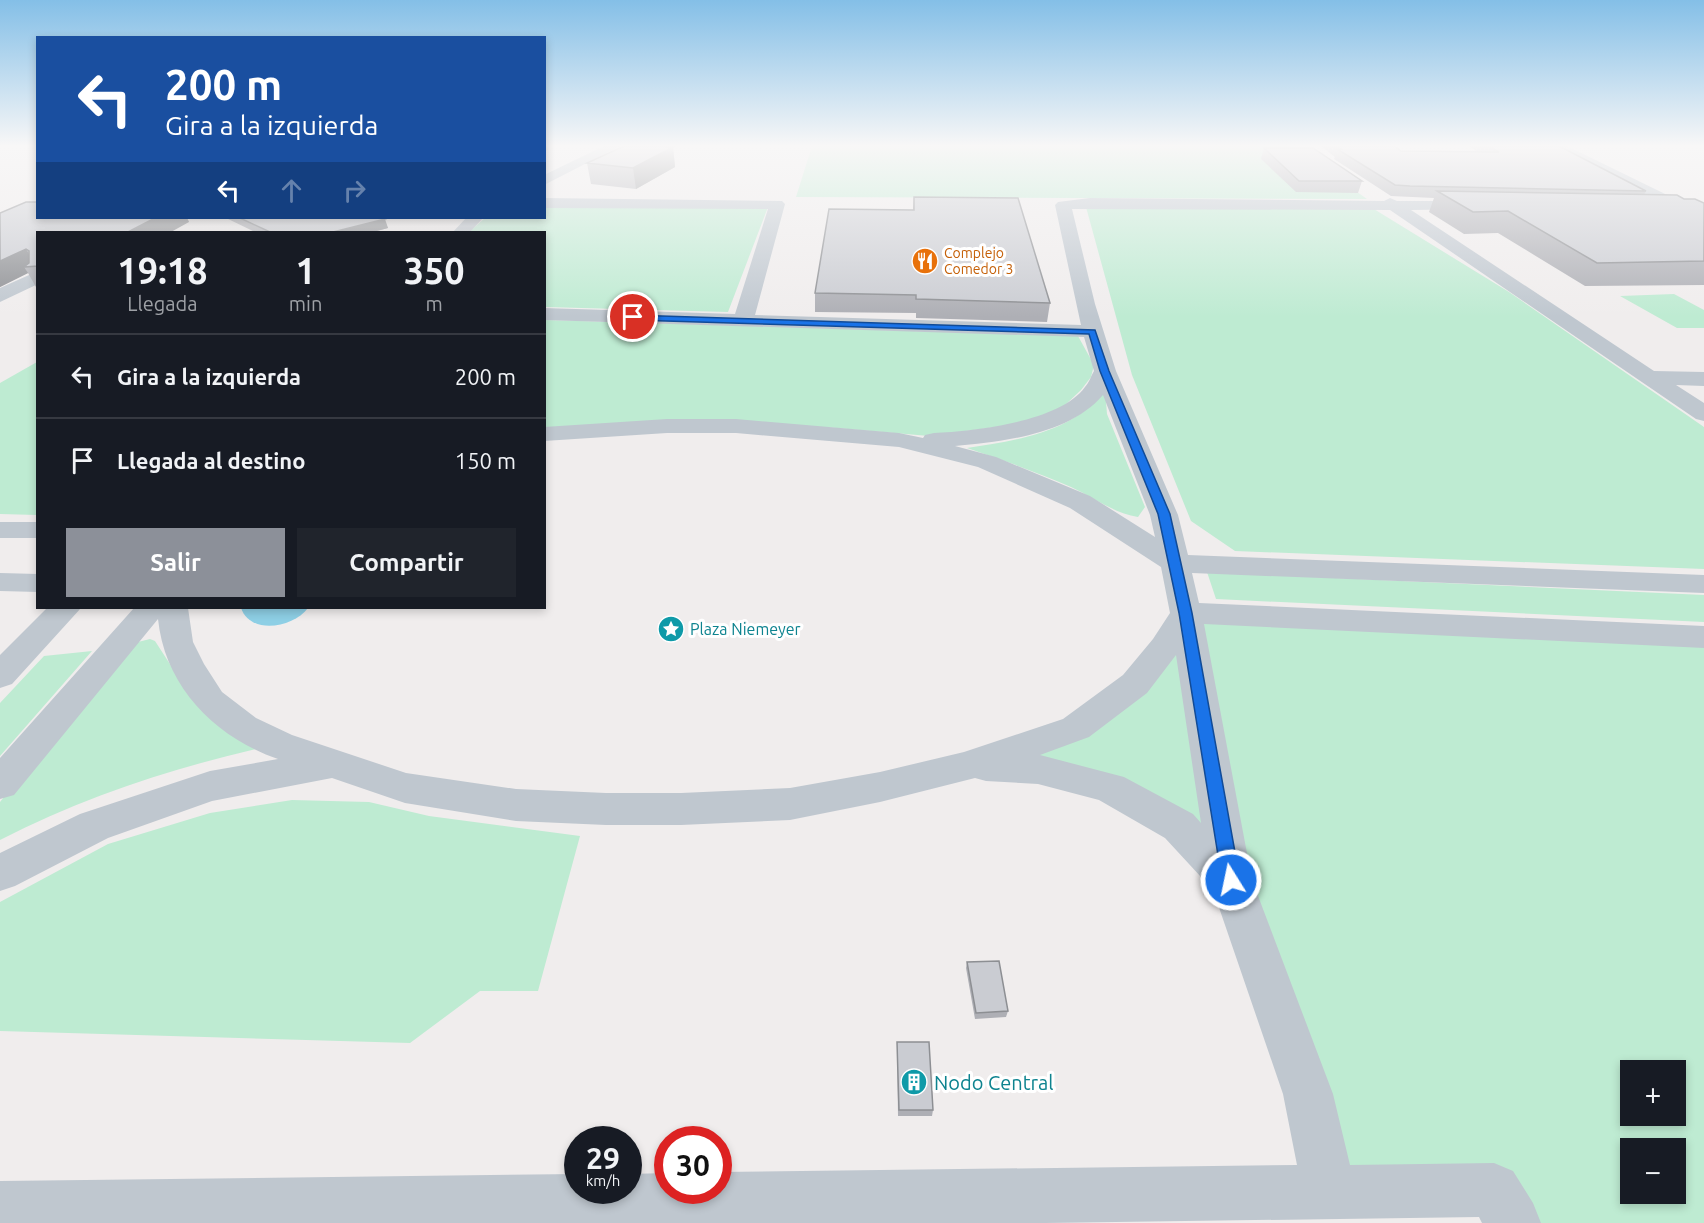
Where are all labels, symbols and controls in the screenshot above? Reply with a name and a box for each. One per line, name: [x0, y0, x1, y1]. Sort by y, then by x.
icon: left: [66, 60, 144, 138]
text: 200 m: [165, 61, 282, 108]
text: Gira a la izquierda: [165, 110, 378, 140]
icon: left: [212, 174, 245, 207]
icon: ahead: [275, 174, 308, 207]
icon: right: [338, 174, 371, 207]
place label: Complejo Comedor 3: [944, 245, 1013, 277]
restaurant icon: Complejo Comedor 3: [910, 246, 940, 276]
text: 19:18: [117, 250, 207, 291]
text: 1: [295, 250, 316, 291]
text: 350: [404, 250, 465, 291]
pin: [607, 291, 658, 342]
text: Llegada: [127, 292, 198, 315]
text: min: [289, 292, 322, 315]
text: m: [426, 292, 443, 315]
icon: arrive: [616, 300, 649, 333]
icon: left: [66, 360, 99, 393]
text: Gira a la izquierda: [117, 364, 301, 389]
text: 200 m: [455, 364, 516, 389]
icon: arrive: [66, 444, 99, 477]
text: Llegada al destino: [117, 448, 305, 473]
text: 150 m: [455, 448, 516, 473]
button: Salir: [66, 528, 285, 597]
button: Compartir: [297, 528, 516, 597]
place icon: Plaza Niemeyer: [656, 614, 686, 644]
place label: Plaza Niemeyer: [690, 620, 801, 638]
position arrow: [1199, 848, 1263, 912]
map controls: [1620, 1060, 1686, 1204]
button: +: [1620, 1060, 1686, 1126]
building icon: Nodo Central: [899, 1067, 929, 1097]
place label: Nodo Central: [934, 1071, 1054, 1094]
speed limit sign: 30: [654, 1126, 732, 1204]
button: −: [1620, 1138, 1686, 1204]
text: 29: [586, 1141, 620, 1175]
text: km/h: [586, 1172, 620, 1189]

